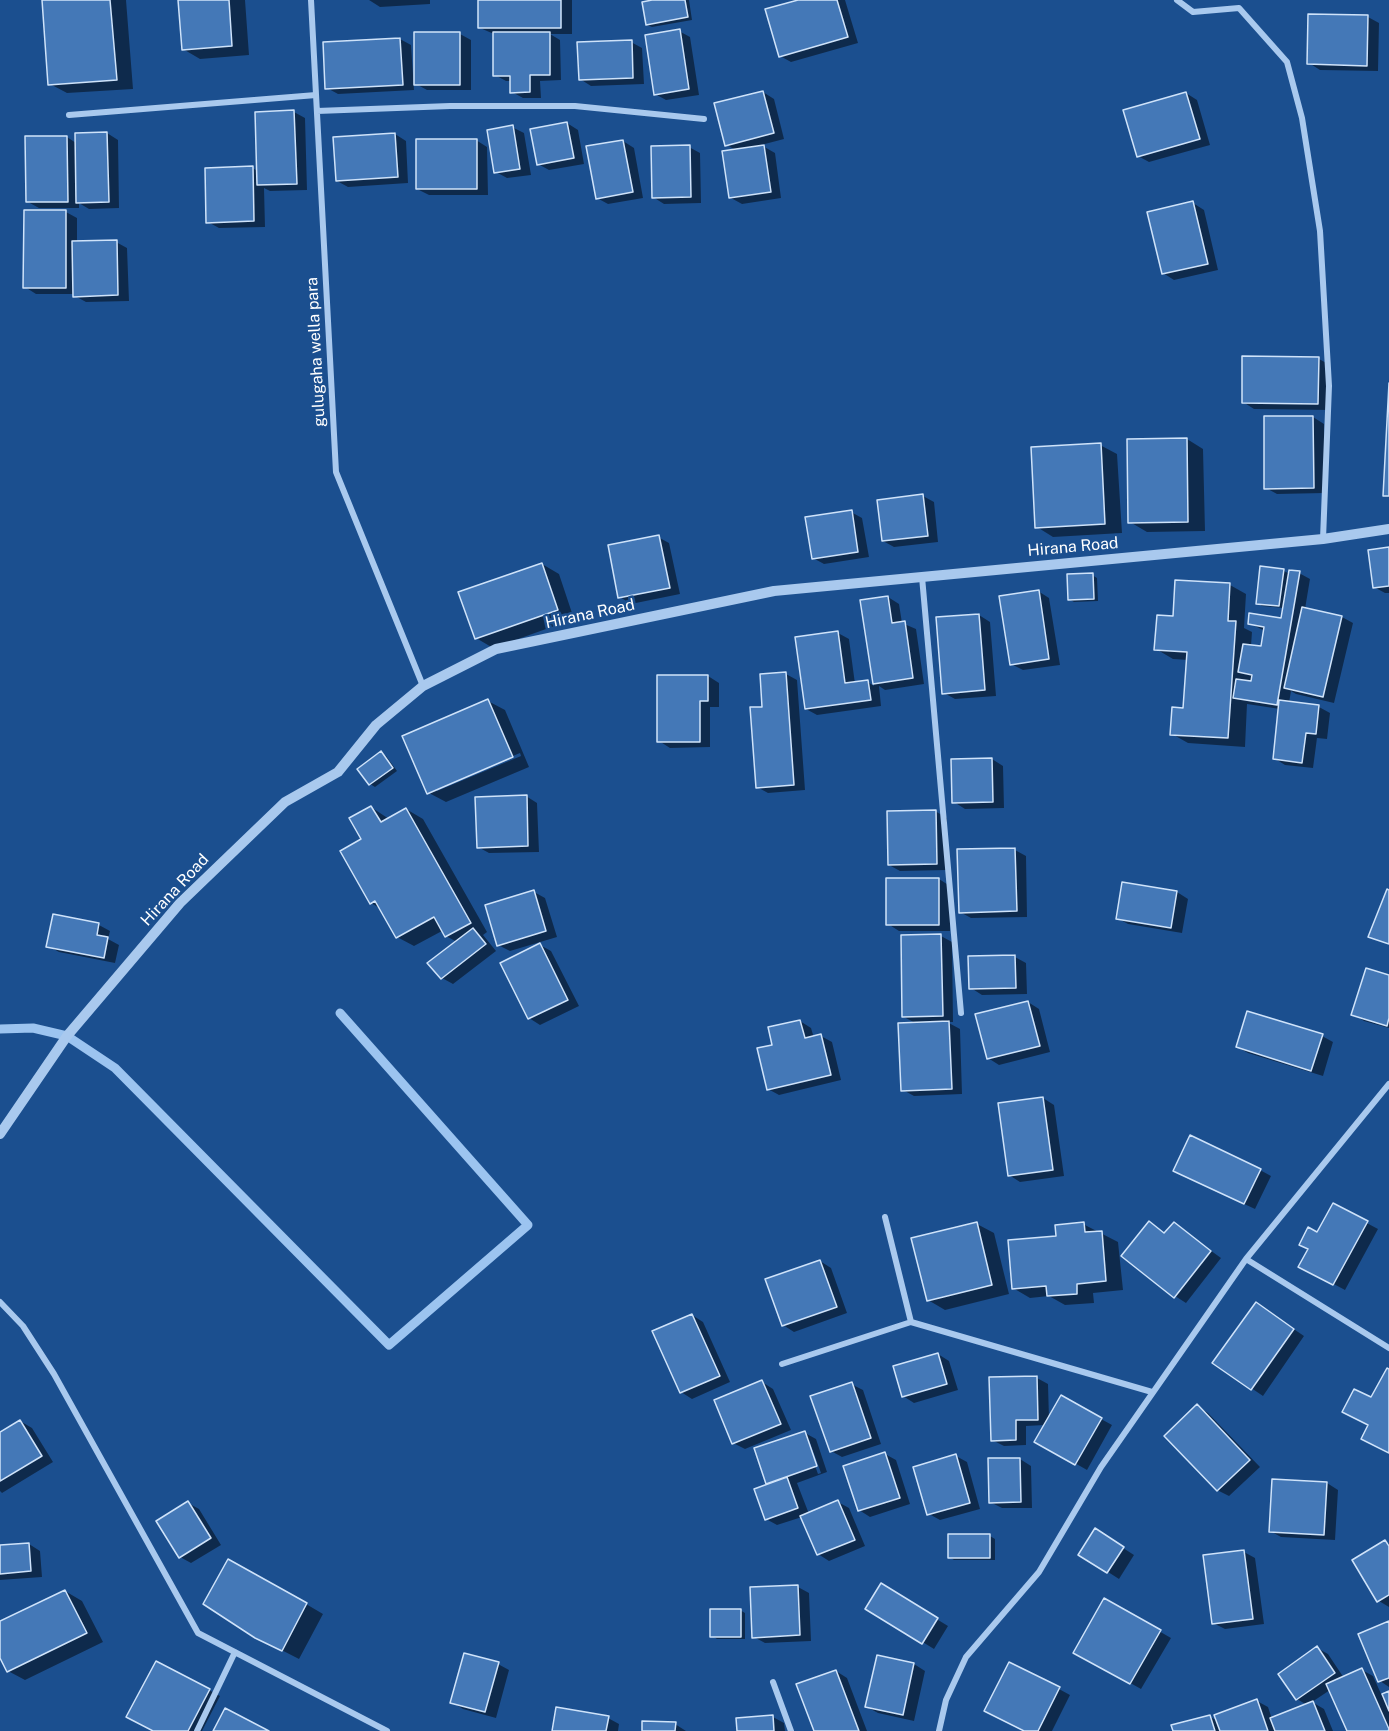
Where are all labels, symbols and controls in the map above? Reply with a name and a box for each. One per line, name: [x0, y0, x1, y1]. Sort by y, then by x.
street label: gulugaha wella para: [302, 277, 330, 427]
street label: Hirana Road: [1027, 533, 1119, 561]
street label: Hirana Road: [544, 595, 636, 633]
street label: Hirana Road: [137, 850, 213, 930]

